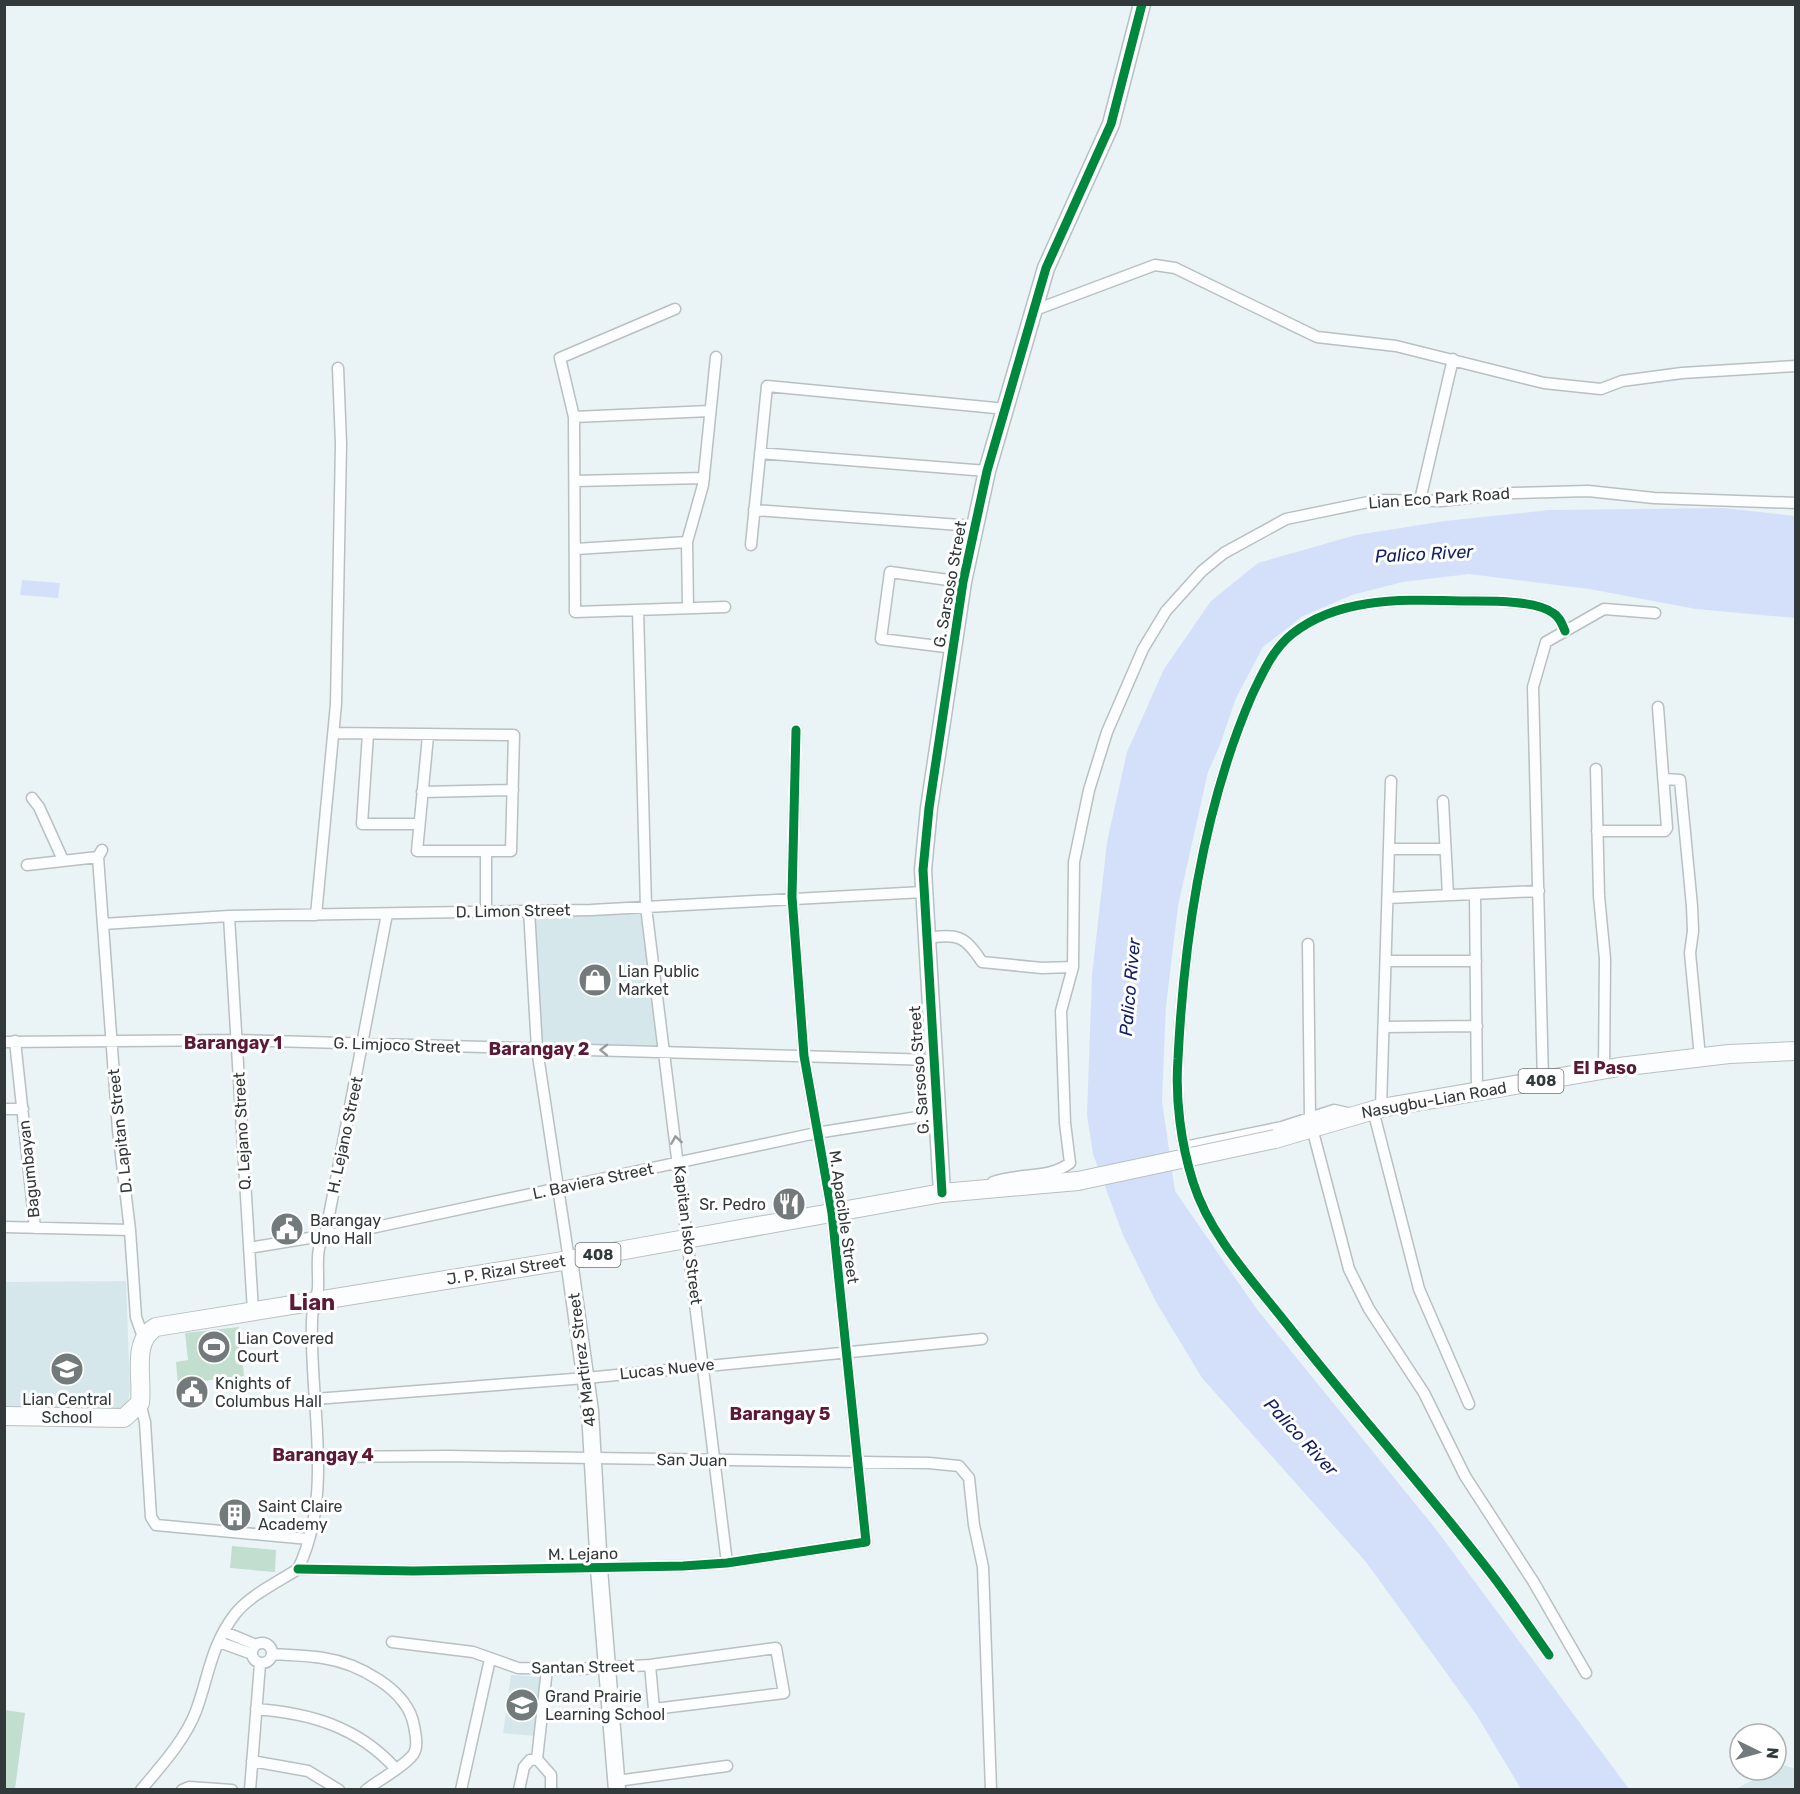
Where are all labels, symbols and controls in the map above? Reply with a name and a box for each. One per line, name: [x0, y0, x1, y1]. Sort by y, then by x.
street label: Lian Eco Park Road: [1368, 484, 1510, 512]
street label: G. Sarsoso Street: [930, 519, 970, 649]
water label: Palico River: [1374, 540, 1475, 568]
street label: D. Limon Street: [455, 900, 571, 922]
water label: Palico River: [1115, 936, 1145, 1037]
shop icon: Lian Public Market: [577, 962, 613, 998]
place label: Lian Public Market: [618, 962, 700, 999]
street label: G. Sarsoso Street: [905, 1005, 933, 1135]
district label: Barangay 1: [184, 1032, 282, 1054]
street label: G. Limjoco Street: [333, 1033, 461, 1057]
district label: Barangay 2: [488, 1038, 590, 1060]
one-way arrow: [599, 1044, 608, 1057]
district label: El Paso: [1573, 1057, 1637, 1079]
street label: D. Lapitan Street: [104, 1068, 136, 1194]
road number: 408: [1518, 1069, 1564, 1093]
street label: Q. Lejano Street: [229, 1071, 255, 1191]
street label: H. Lejano Street: [323, 1075, 367, 1195]
street label: Nasugbu-Lian Road: [1360, 1078, 1508, 1122]
street label: Bagumbayan: [14, 1119, 44, 1219]
one-way arrow: [670, 1135, 682, 1144]
street label: M. Apacible Street: [825, 1149, 863, 1285]
street label: L. Baviera Street: [531, 1159, 655, 1203]
street label: Kapitan Isko Street: [670, 1164, 706, 1306]
restaurant icon: Sr. Pedro: [771, 1186, 807, 1222]
place label: Sr. Pedro: [699, 1195, 766, 1214]
public building icon: Barangay Uno Hall: [269, 1211, 305, 1247]
place label: Barangay Uno Hall: [310, 1211, 381, 1248]
road number: 408: [576, 1243, 620, 1267]
street label: J. P. Rizal Street: [445, 1251, 567, 1289]
district label: Lian: [289, 1289, 335, 1316]
street label: 48 Martirez Street: [564, 1292, 600, 1428]
sports icon: Lian Covered Court: [196, 1329, 232, 1365]
place label: Lian Covered Court: [237, 1329, 334, 1366]
school or university icon: Lian Central School: [49, 1351, 85, 1387]
street label: Lucas Nueve: [619, 1355, 715, 1383]
public building icon: Knights of Columbus Hall: [174, 1374, 210, 1410]
place label: Knights of Columbus Hall: [215, 1374, 322, 1411]
place label: Lian Central School: [22, 1390, 112, 1427]
water label: Palico River: [1259, 1394, 1343, 1481]
district label: Barangay 5: [730, 1403, 830, 1425]
district label: Barangay 4: [272, 1444, 374, 1466]
street label: San Juan: [657, 1450, 727, 1470]
building icon: Saint Claire Academy: [217, 1497, 253, 1533]
place label: Saint Claire Academy: [258, 1497, 343, 1534]
street label: M. Lejano: [548, 1544, 618, 1564]
street label: Santan Street: [531, 1657, 635, 1677]
school or university icon: Grand Prairie Learning School: [504, 1687, 540, 1723]
place label: Grand Prairie Learning School: [545, 1687, 665, 1724]
north arrow: [1728, 1722, 1788, 1782]
text: N: [1762, 1747, 1782, 1760]

